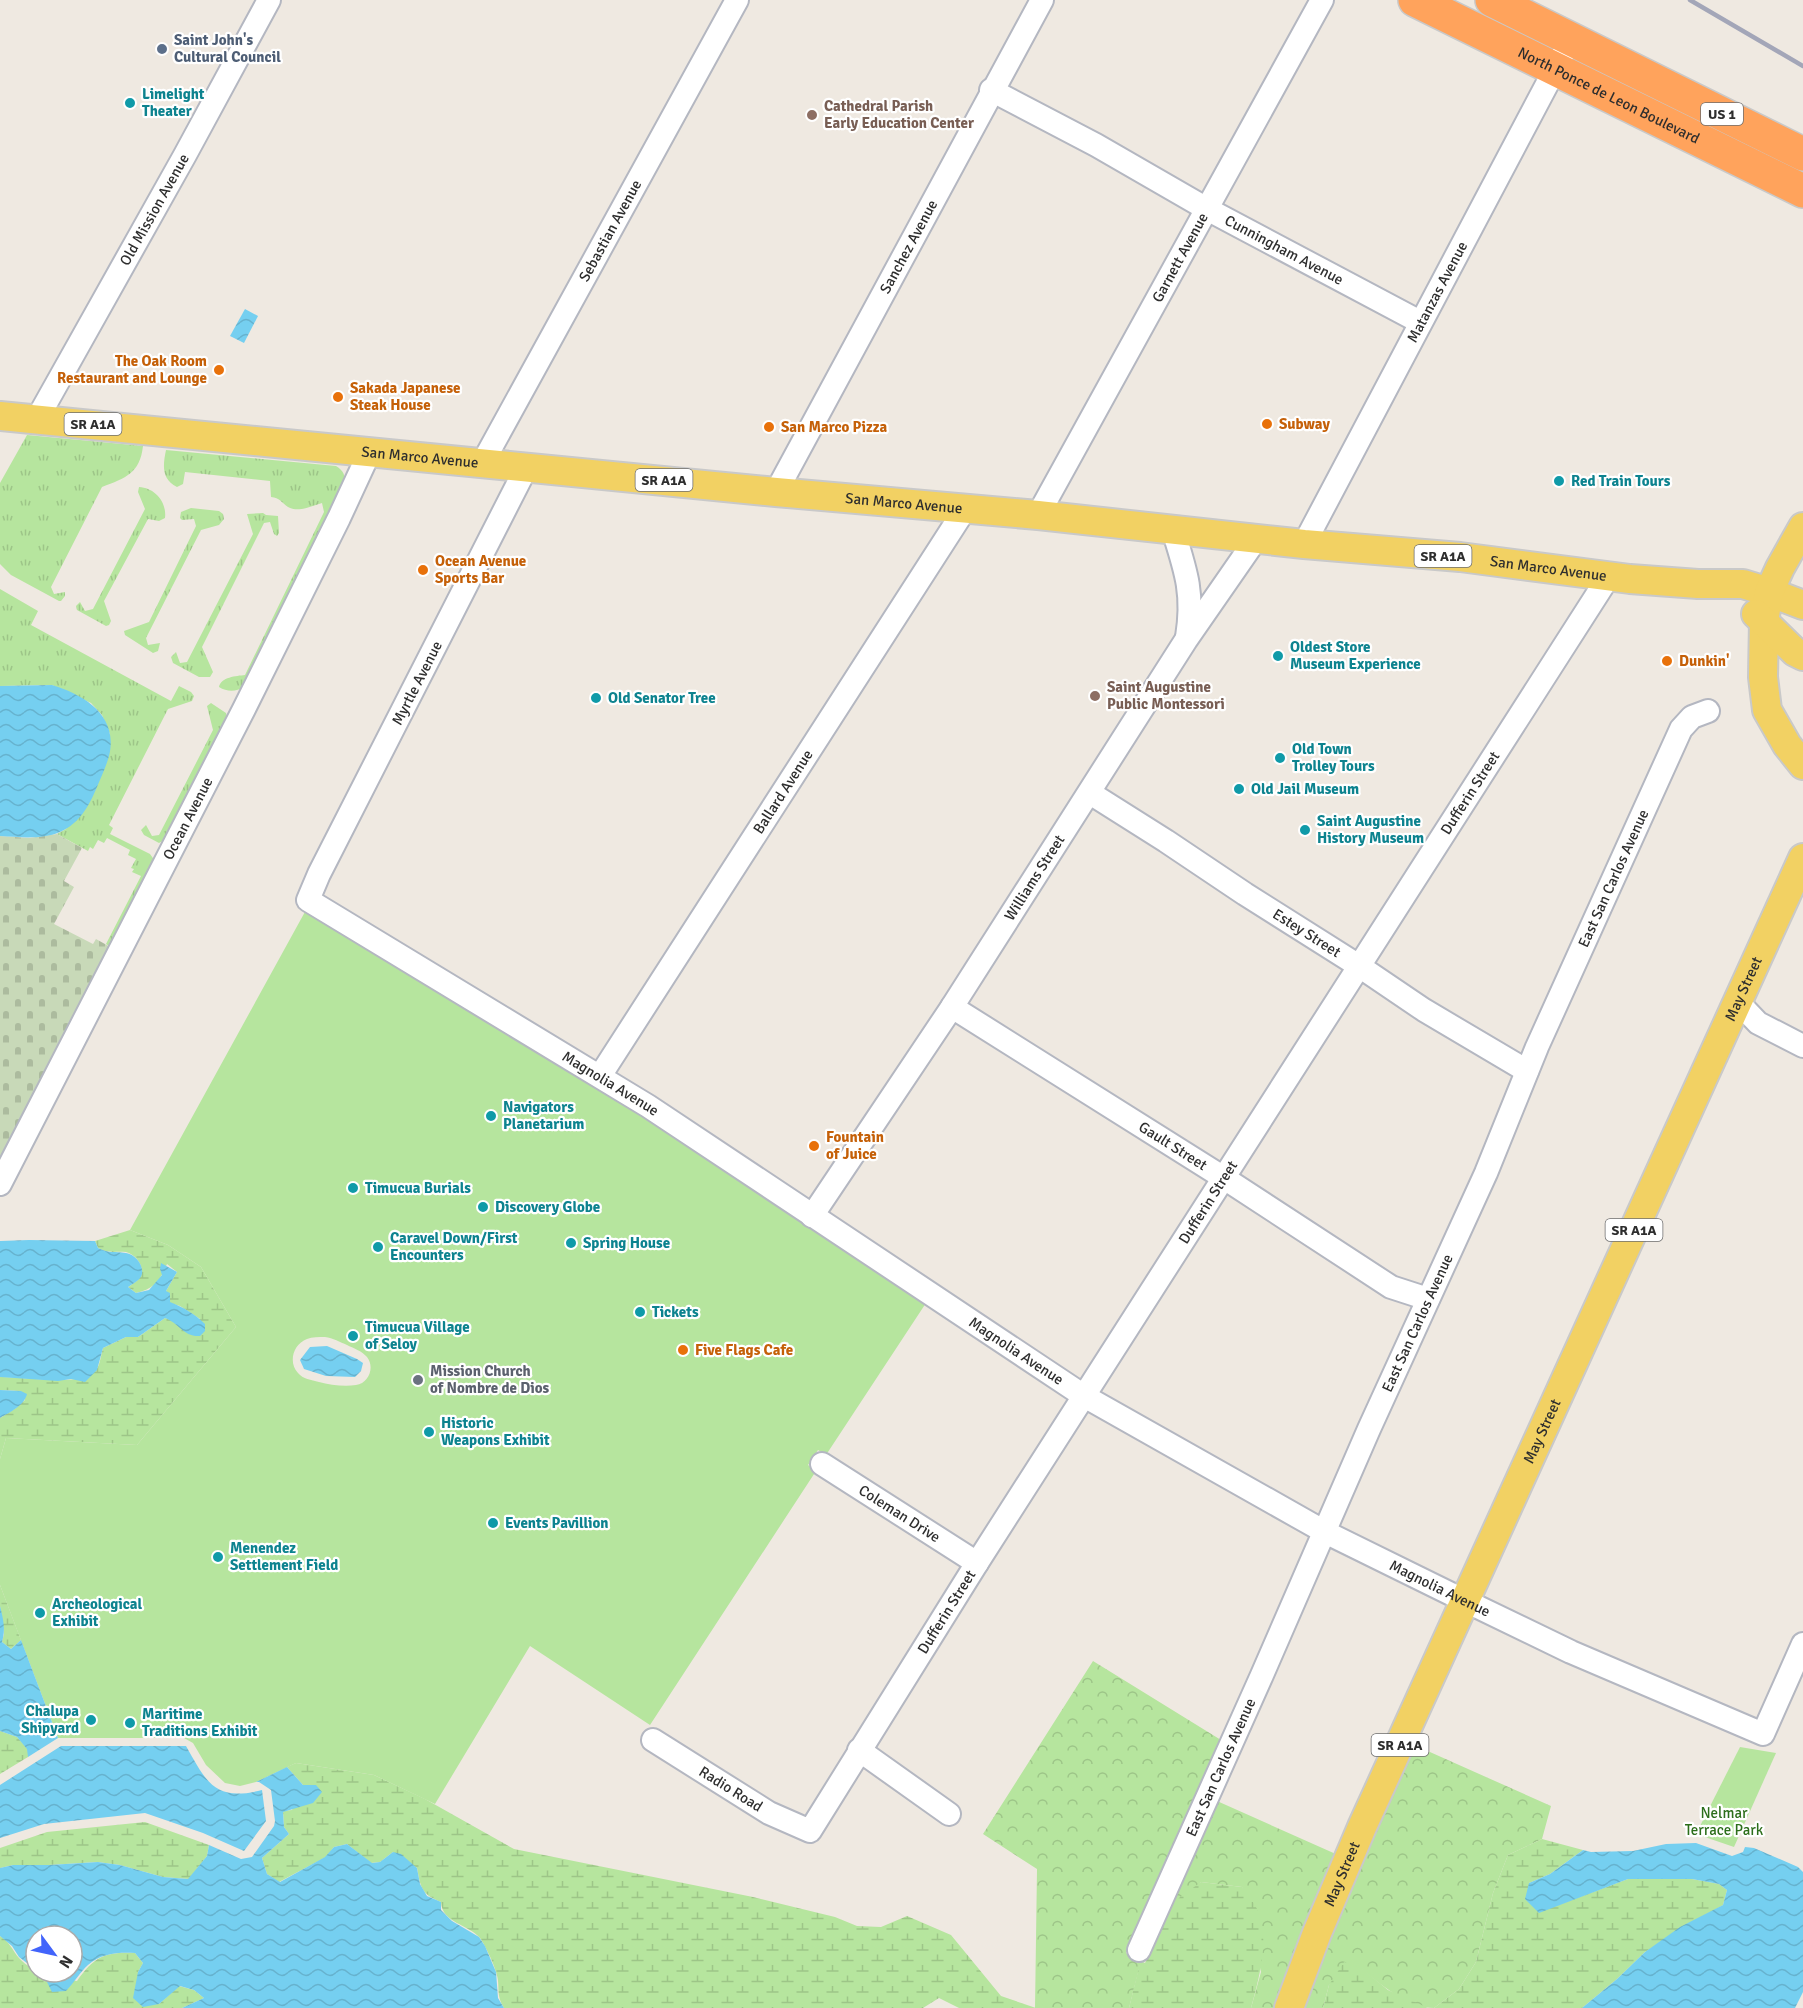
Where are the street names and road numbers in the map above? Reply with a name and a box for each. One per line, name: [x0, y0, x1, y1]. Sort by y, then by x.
street label: North Ponce de Leon Boulevard: [1515, 43, 1703, 148]
road number: US 1: [1701, 103, 1743, 125]
street label: Old Mission Avenue: [116, 151, 193, 269]
street label: Sebastian Avenue: [575, 177, 645, 285]
street label: Sanchez Avenue: [876, 197, 941, 297]
street label: Garnett Avenue: [1148, 210, 1212, 305]
street label: Cunningham Avenue: [1222, 211, 1347, 289]
street label: Matanzas Avenue: [1403, 238, 1471, 346]
road number: SR A1A: [64, 413, 122, 435]
street label: San Marco Avenue: [361, 442, 479, 472]
road number: SR A1A: [636, 469, 692, 491]
street label: San Marco Avenue: [844, 489, 963, 517]
road number: SR A1A: [1414, 545, 1472, 567]
street label: San Marco Avenue: [1489, 552, 1608, 585]
street label: Myrtle Avenue: [388, 638, 446, 728]
street label: Ballard Avenue: [749, 746, 817, 837]
street label: Dufferin Street: [1437, 748, 1503, 838]
street label: Ocean Avenue: [159, 774, 216, 863]
street label: East San Carlos Avenue: [1574, 807, 1652, 950]
street label: Williams Street: [1001, 831, 1068, 924]
street label: Estey Street: [1269, 905, 1344, 961]
street label: May Street: [1721, 954, 1766, 1024]
street label: Magnolia Avenue: [559, 1047, 662, 1120]
street label: Gault Street: [1135, 1118, 1210, 1174]
street label: Dufferin Street: [1175, 1157, 1241, 1247]
road number: SR A1A: [1606, 1219, 1662, 1241]
street label: East San Carlos Avenue: [1378, 1251, 1457, 1395]
street label: Magnolia Avenue: [966, 1313, 1067, 1389]
street label: May Street: [1520, 1396, 1565, 1466]
street label: Coleman Drive: [855, 1481, 944, 1546]
street label: Magnolia Avenue: [1386, 1556, 1493, 1621]
street label: Dufferin Street: [914, 1567, 979, 1657]
street label: East San Carlos Avenue: [1182, 1695, 1259, 1839]
road number: SR A1A: [1372, 1734, 1428, 1756]
street label: Radio Road: [696, 1762, 766, 1816]
street label: May Street: [1320, 1839, 1364, 1909]

